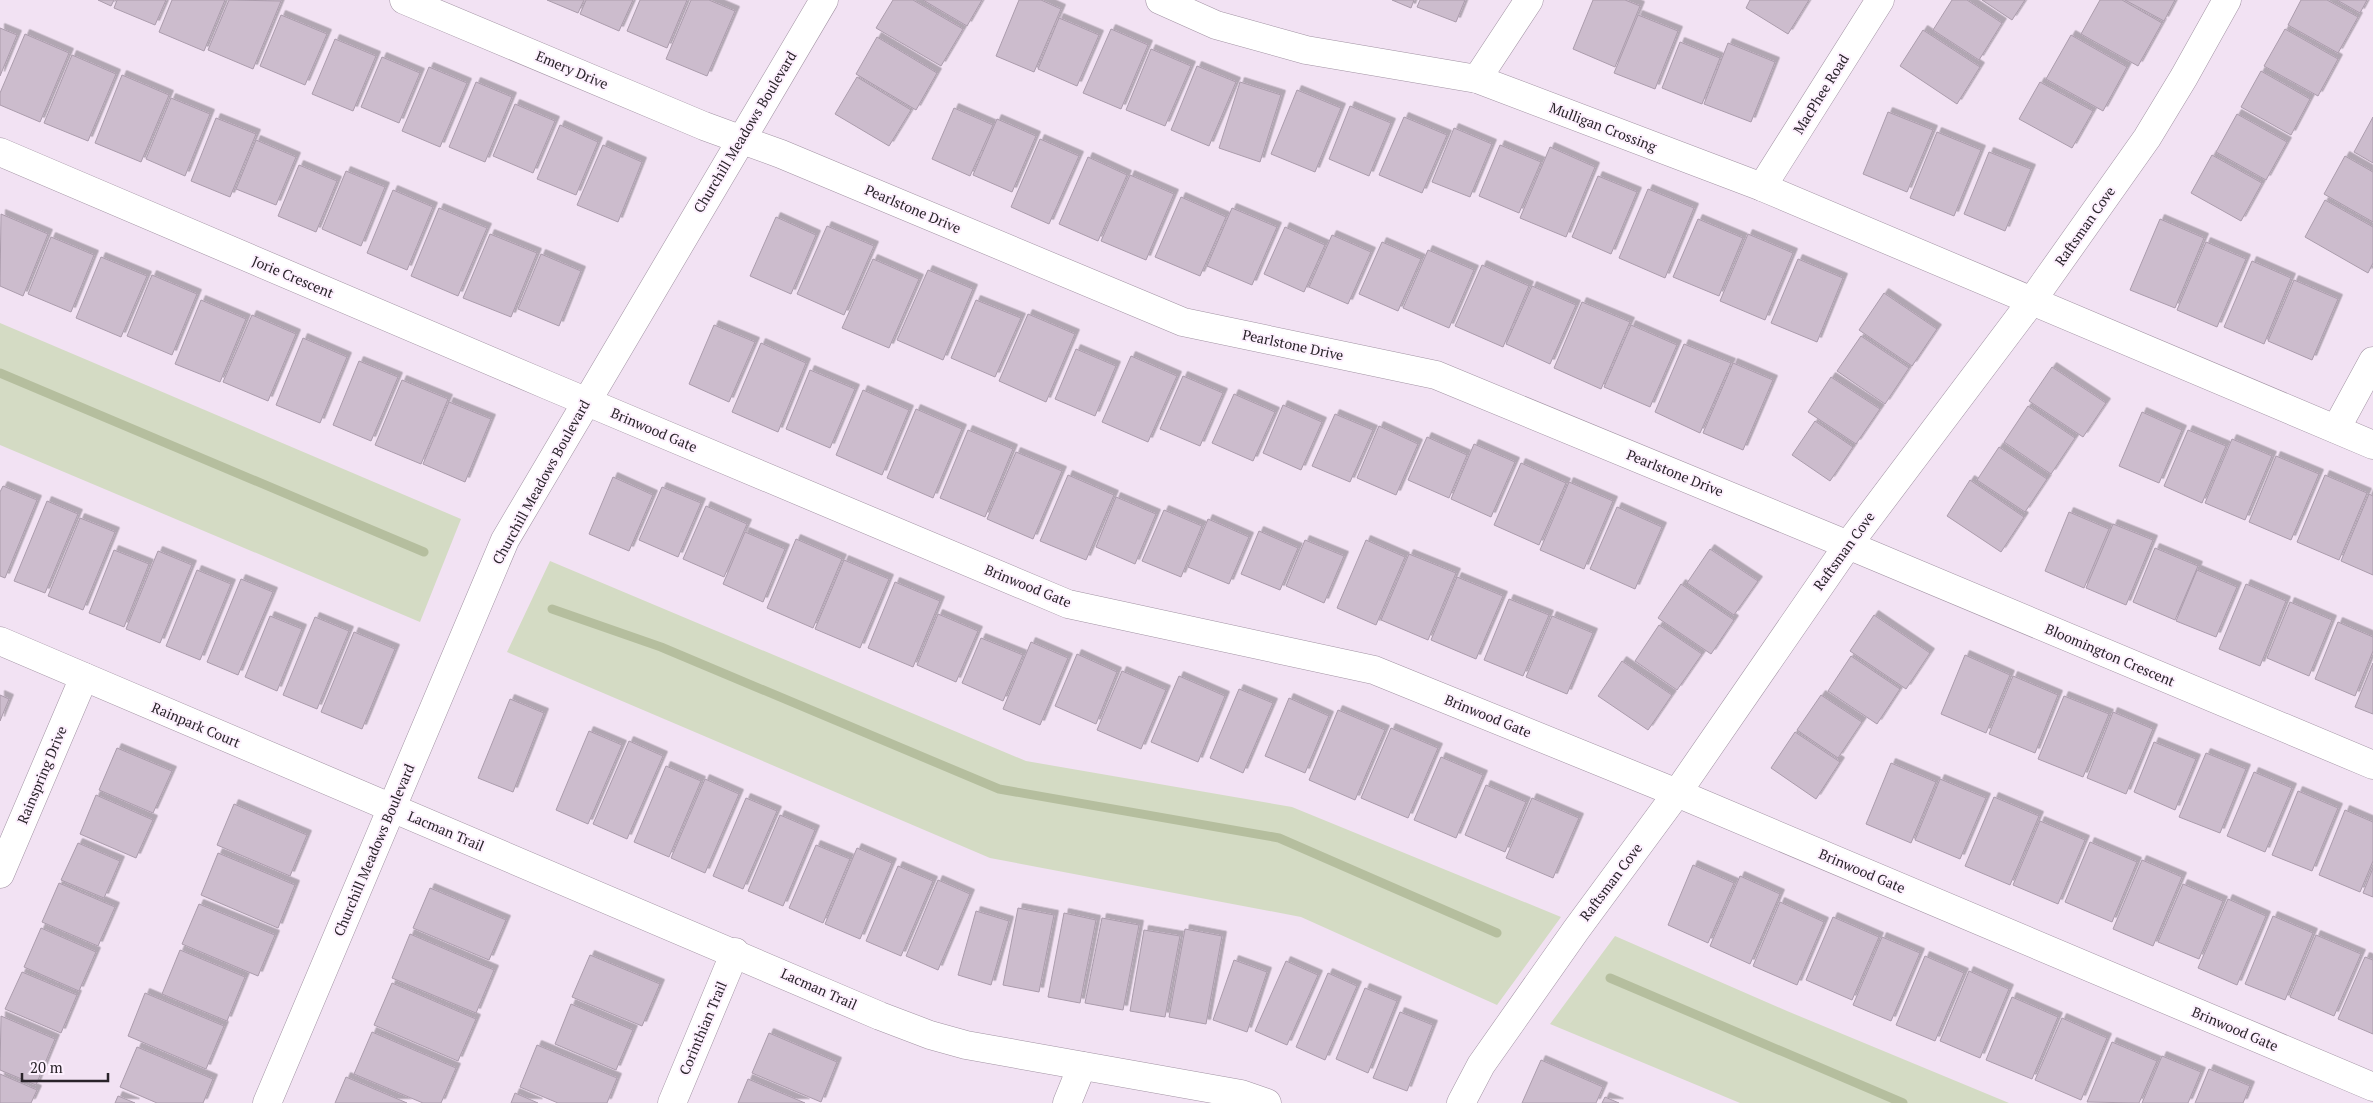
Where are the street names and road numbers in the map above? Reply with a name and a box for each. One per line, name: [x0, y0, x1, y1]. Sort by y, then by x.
street label: Emery Drive: [533, 46, 611, 93]
street label: Churchill Meadows Boulevard: [689, 47, 801, 216]
street label: MacPhee Road: [1788, 50, 1853, 137]
street label: Mulligan Crossing: [1547, 97, 1660, 156]
street label: Pearlstone Drive: [862, 180, 964, 237]
street label: Raftsman Cove: [2050, 182, 2119, 269]
street label: Jorie Crescent: [249, 251, 338, 303]
street label: Pearlstone Drive: [1241, 325, 1345, 364]
street label: Churchill Meadows Boulevard: [487, 396, 594, 567]
street label: Brinwood Gate: [608, 403, 700, 456]
street label: Pearlstone Drive: [1624, 444, 1726, 501]
street label: Raftsman Cove: [1809, 508, 1879, 594]
street label: Brinwood Gate: [982, 559, 1074, 612]
street label: Bloomington Crescent: [2042, 619, 2179, 691]
street label: Brinwood Gate: [1442, 689, 1534, 742]
street label: Rainpark Court: [149, 697, 244, 752]
street label: Rainspring Drive: [12, 723, 71, 827]
street label: Churchill Meadows Boulevard: [329, 761, 419, 939]
street label: Lacman Trail: [405, 806, 487, 855]
street label: Raftsman Cove: [1575, 839, 1646, 924]
street label: Brinwood Gate: [1816, 844, 1908, 897]
street label: Lacman Trail: [778, 963, 860, 1014]
street label: Corinthian Trail: [674, 978, 731, 1077]
street label: Brinwood Gate: [2189, 1002, 2281, 1055]

